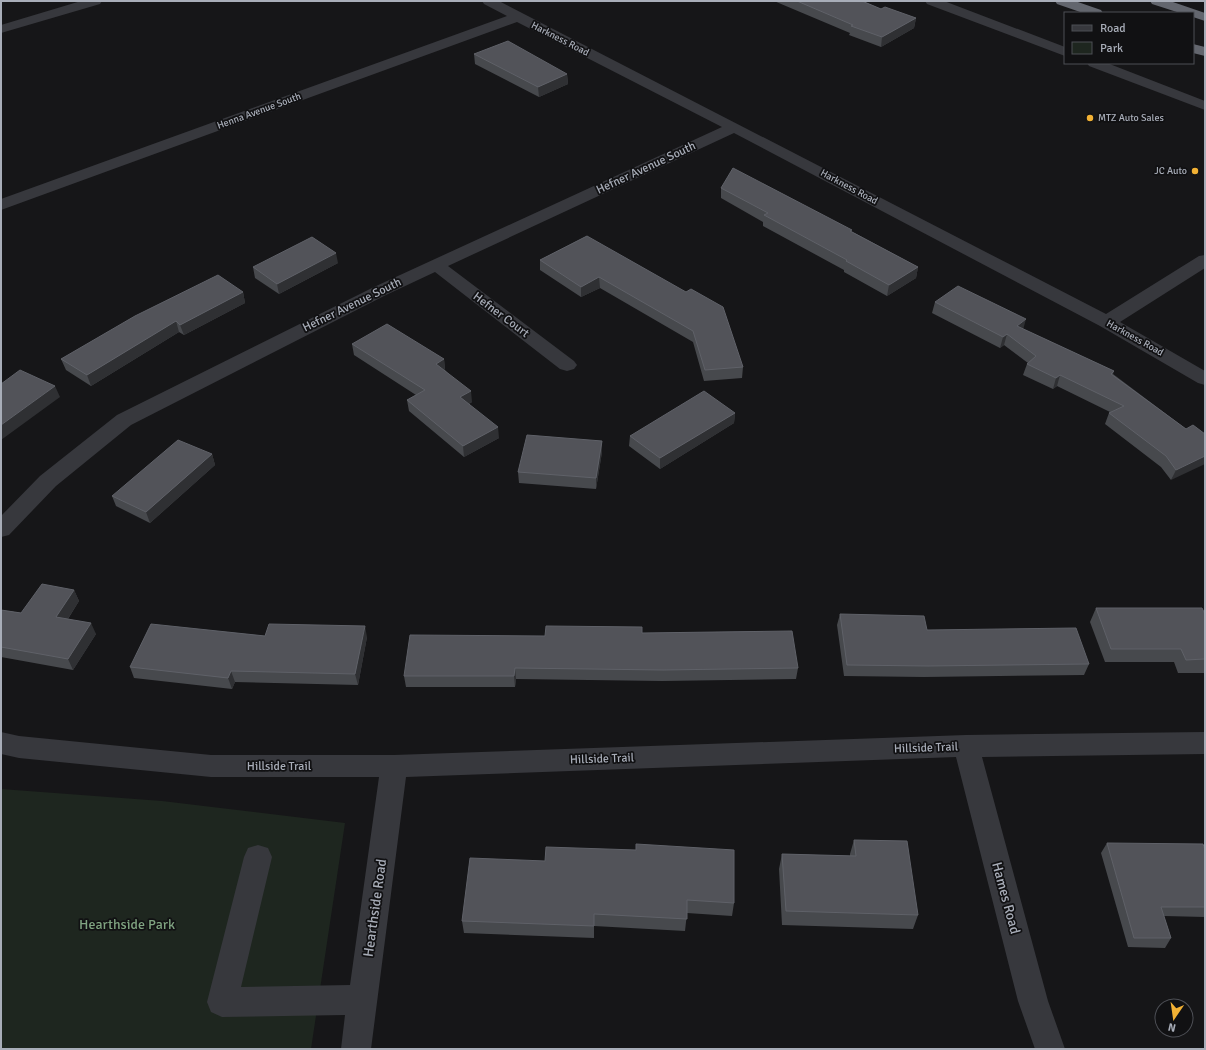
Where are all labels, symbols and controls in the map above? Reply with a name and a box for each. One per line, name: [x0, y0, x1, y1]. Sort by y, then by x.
legend: [1064, 12, 1194, 64]
street label: Harkness Road: [529, 19, 591, 59]
text: Road: [1100, 21, 1126, 36]
text: Park: [1100, 41, 1123, 56]
street label: Henna Avenue South: [215, 90, 303, 132]
place label: MTZ Auto Sales: [1098, 112, 1164, 124]
marker: MTZ Auto Sales: [1085, 113, 1095, 123]
street label: Hefner Avenue South: [594, 138, 698, 198]
place label: JC Auto: [1154, 165, 1187, 177]
marker: JC Auto: [1190, 166, 1200, 176]
street label: Harkness Road: [818, 167, 880, 207]
street label: Hefner Avenue South: [300, 275, 404, 335]
street label: Hefner Court: [470, 289, 532, 341]
street label: Harkness Road: [1104, 317, 1166, 359]
street label: Hillside Trail: [894, 739, 959, 757]
street label: Hillside Trail: [570, 750, 635, 768]
street label: Hillside Trail: [247, 759, 312, 774]
street label: Hearthside Road: [360, 858, 390, 958]
street label: Hames Road: [988, 860, 1024, 936]
park label: Hearthside Park: [79, 916, 175, 933]
north arrow: [1154, 998, 1194, 1038]
text: N: [1167, 1020, 1177, 1034]

